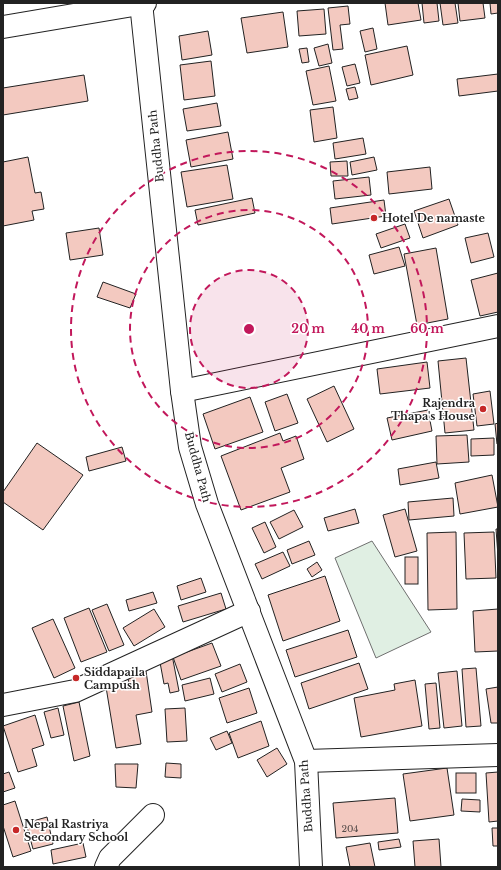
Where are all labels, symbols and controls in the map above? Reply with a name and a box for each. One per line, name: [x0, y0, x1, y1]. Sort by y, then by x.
street label: Buddha Path: [145, 109, 167, 183]
place label: Hotel De namaste: [382, 211, 485, 225]
marker: Hotel De namaste: [369, 213, 379, 223]
text: 20 m: [291, 321, 325, 336]
text: 40 m: [351, 321, 385, 336]
text: 60 m: [410, 321, 445, 336]
centre of rings: [242, 322, 256, 336]
place label: Rajendra Thapa's House: [391, 396, 476, 423]
marker: Rajendra Thapa's House: [478, 404, 488, 414]
street label: Buddha Path: [182, 430, 214, 504]
place label: Siddapaila Campush: [84, 665, 146, 692]
marker: Siddapaila Campush: [71, 673, 81, 683]
street label: Buddha Path: [296, 759, 316, 833]
place label: Nepal Rastriya Secondary School: [24, 817, 128, 844]
house number: 204: [341, 823, 359, 834]
marker: Nepal Rastriya Secondary School: [11, 825, 21, 835]

